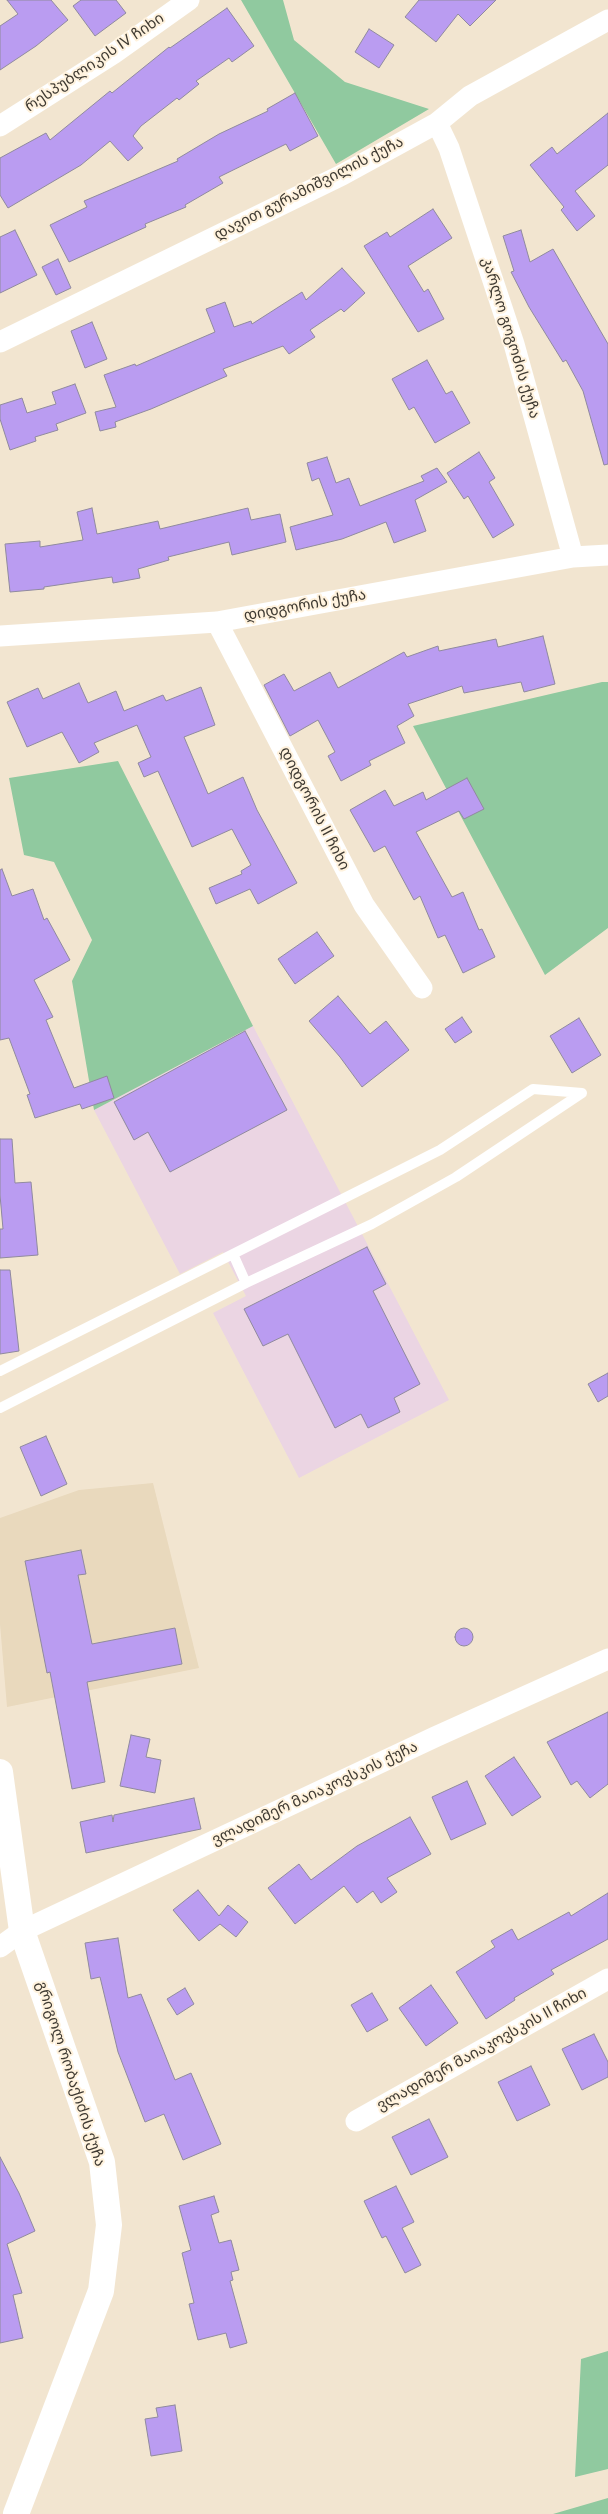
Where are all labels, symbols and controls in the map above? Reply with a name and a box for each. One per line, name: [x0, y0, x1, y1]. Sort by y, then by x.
street label: რესპუბლიკის IV ჩიხი: [22, 10, 168, 116]
street label: დავით გურამიშვილის ქუჩა: [211, 133, 407, 245]
street label: კარლო გოგოძის ქუჩა: [477, 255, 543, 421]
street label: დიდგორის ქუჩა: [242, 586, 368, 626]
street label: დიდგორის II ჩიხი: [275, 744, 353, 874]
street label: ვლადიმერ მაიაკოვსკის ქუჩა: [209, 1738, 421, 1850]
street label: გრიგოლ რობაქიძის ქუჩა: [31, 1979, 109, 2169]
street label: ვლადიმერ მაიაკოვსკის II ჩიხი: [374, 1985, 590, 2115]

